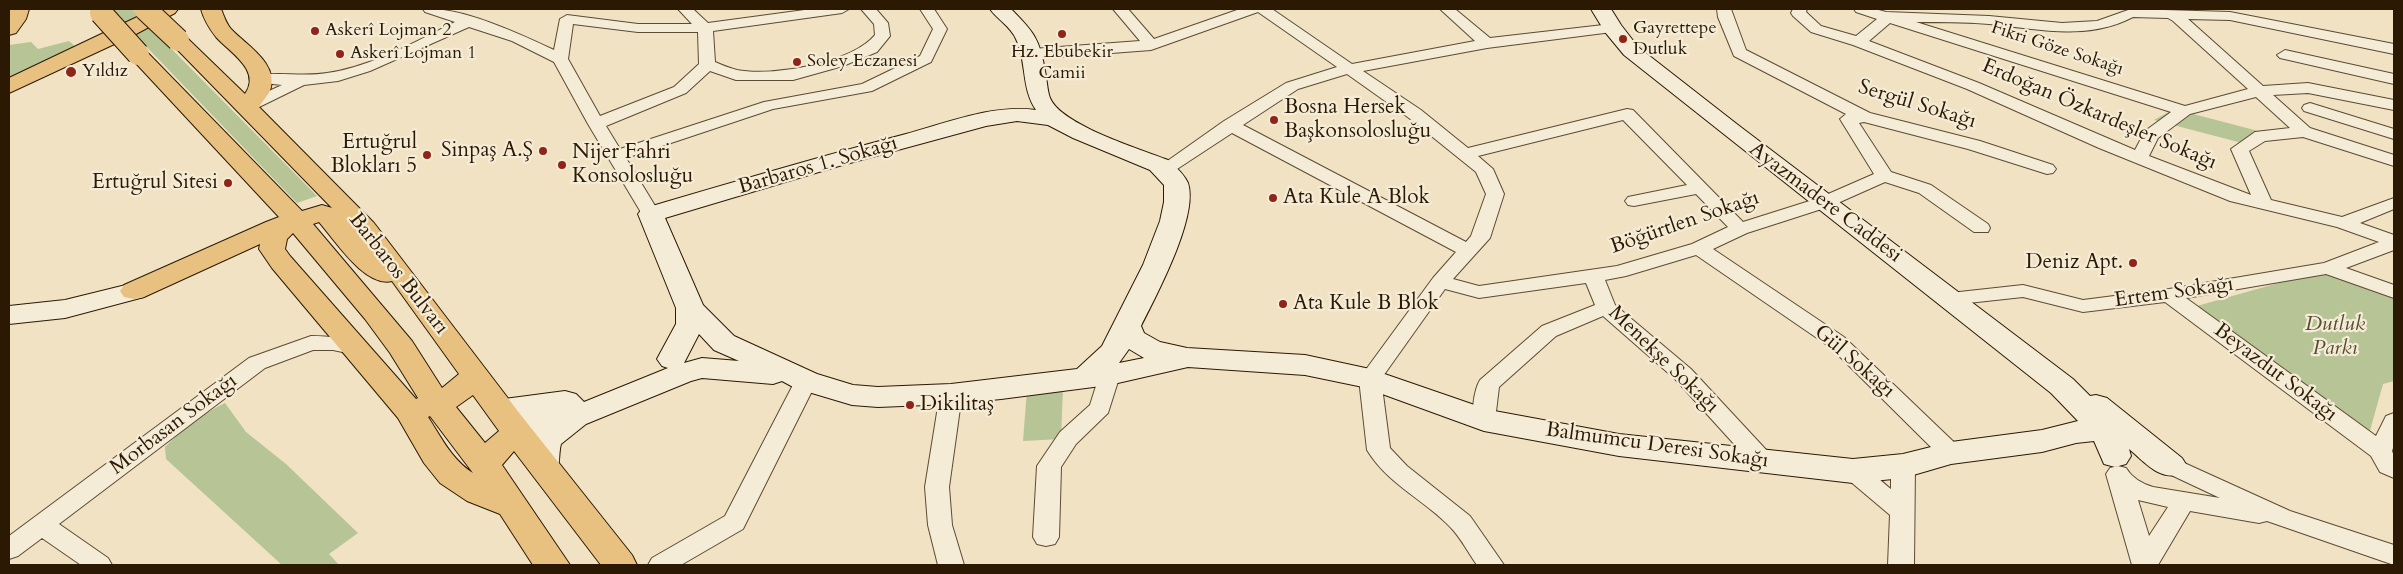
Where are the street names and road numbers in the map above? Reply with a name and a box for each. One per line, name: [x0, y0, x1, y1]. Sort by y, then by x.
street label: Fikri Göze Sokağı: [1988, 17, 2126, 81]
street label: Erdoğan Özkardeşler Sokağı: [1978, 54, 2220, 176]
street label: Sergül Sokağı: [1855, 75, 1979, 135]
street label: Barbaros 1. Sokağı: [735, 131, 901, 201]
street label: Ayazmadere Caddesi: [1744, 137, 1906, 269]
street label: Böğürtlen Sokağı: [1607, 186, 1763, 260]
street label: Barbaros Bulvarı: [343, 208, 453, 340]
street label: Ertem Sokağı: [2113, 272, 2235, 314]
street label: Menekşe Sokağı: [1602, 301, 1724, 419]
street label: Beyazdut Sokağı: [2208, 318, 2342, 428]
street label: Gül Sokağı: [1808, 320, 1900, 404]
street label: Morbasan Sokağı: [105, 369, 243, 481]
street label: Balmumcu Deresi Sokağı: [1544, 418, 1770, 474]

